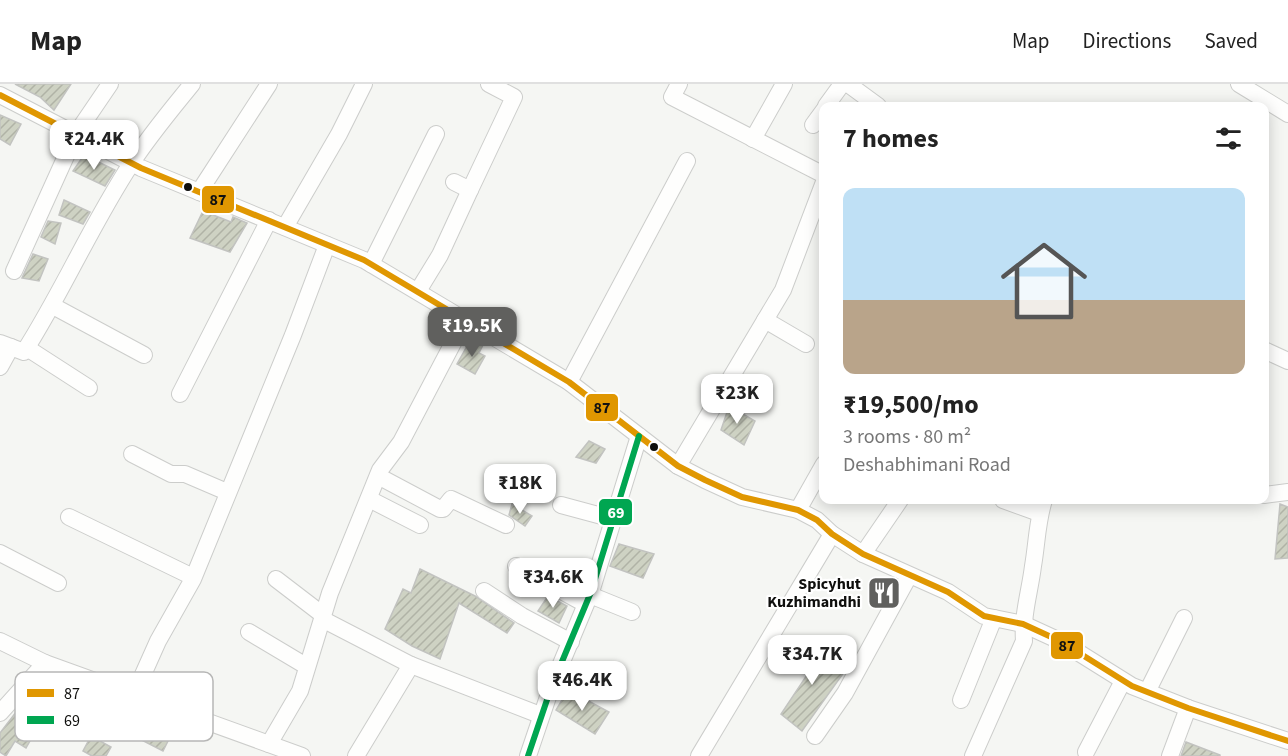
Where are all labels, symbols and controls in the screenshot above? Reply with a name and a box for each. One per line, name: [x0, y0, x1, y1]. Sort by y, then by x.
text: Map: [30, 21, 82, 61]
text: Map: [1012, 26, 1050, 56]
text: Directions: [1083, 26, 1171, 56]
text: Saved: [1204, 26, 1258, 56]
pin: ₹24.4K: [45, 120, 143, 171]
text: 7 homes: [843, 120, 938, 157]
icon: filters: [1212, 122, 1245, 155]
text: ₹24.4K: [64, 125, 124, 153]
unlabelled marker: [182, 181, 194, 193]
line badge: 87: [201, 185, 235, 214]
text: 87: [210, 189, 226, 211]
icon: home: [990, 227, 1098, 335]
pin: ₹19.5K: [423, 307, 521, 358]
text: ₹19.5K: [442, 312, 502, 340]
pin: ₹23K: [701, 374, 773, 425]
text: ₹23K: [715, 379, 759, 407]
text: ₹19,500/mo: [843, 386, 979, 423]
line badge: 87: [585, 393, 619, 422]
text: 87: [594, 397, 610, 419]
text: 3 rooms · 80 m²: [843, 423, 971, 451]
unlabelled marker: [648, 441, 660, 453]
text: Deshabhimani Road: [843, 451, 1011, 479]
pin: ₹18K: [484, 464, 556, 515]
text: ₹18K: [498, 469, 542, 497]
line badge: 69: [598, 498, 633, 526]
text: 69: [608, 502, 624, 524]
pin: ₹34.6K: [504, 558, 602, 609]
text: ₹34.6K: [523, 563, 583, 591]
place label: Spicyhut Kuzhimandhi: [767, 573, 861, 613]
restaurant icon: Spicyhut Kuzhimandhi: [866, 575, 902, 611]
line badge: 87: [1050, 631, 1084, 660]
pin: ₹34.7K: [763, 635, 861, 686]
text: 87: [1059, 635, 1075, 657]
text: ₹34.7K: [782, 640, 842, 668]
pin: ₹46.4K: [533, 661, 631, 712]
text: ₹46.4K: [552, 666, 612, 694]
legend: [15, 672, 213, 741]
text: 87: [64, 683, 80, 705]
text: 69: [64, 710, 80, 732]

